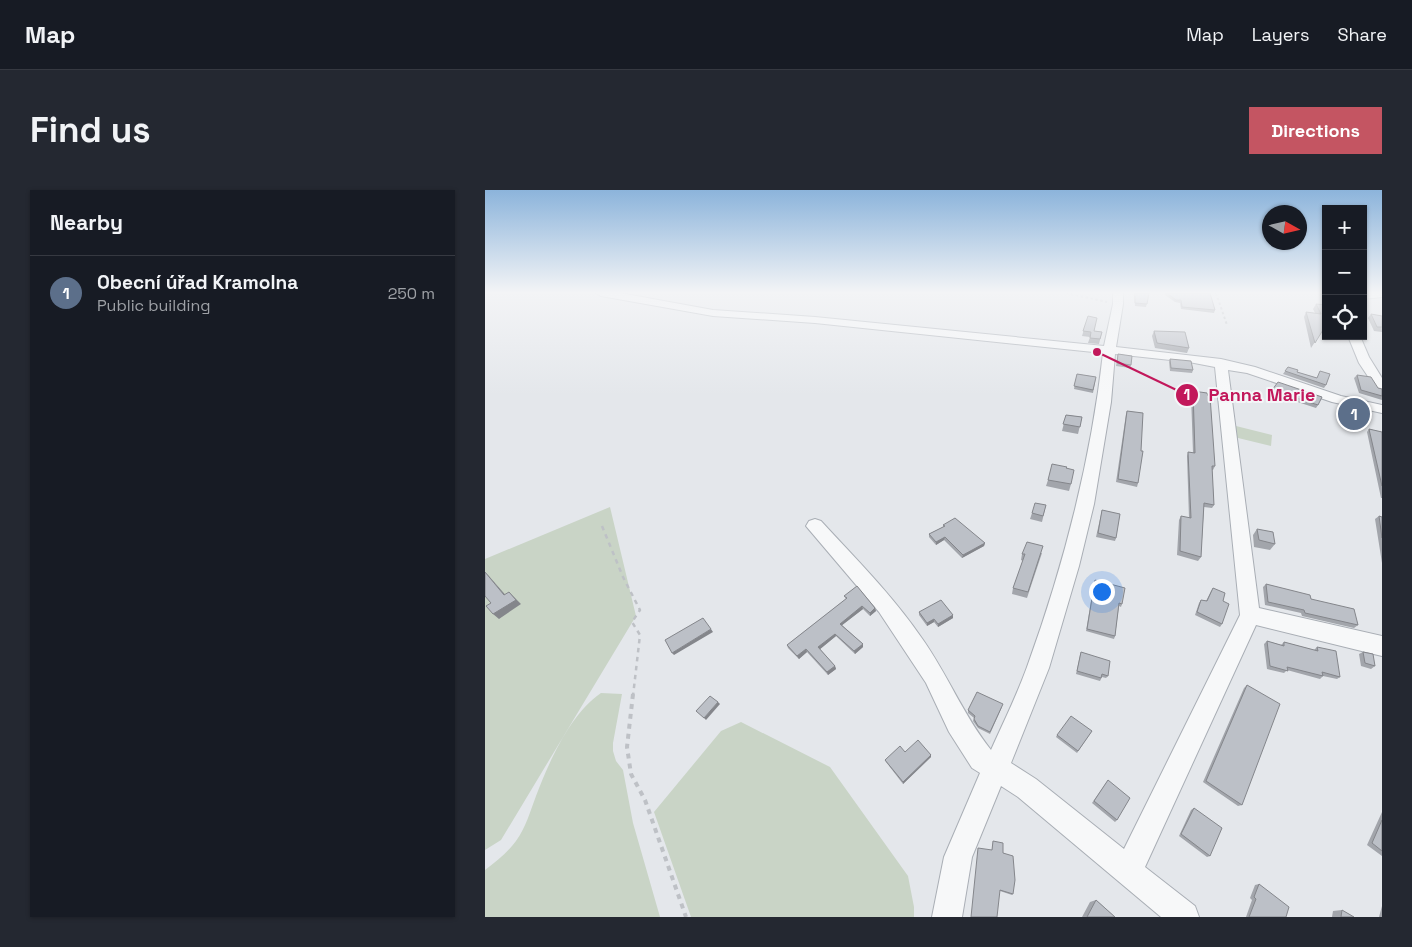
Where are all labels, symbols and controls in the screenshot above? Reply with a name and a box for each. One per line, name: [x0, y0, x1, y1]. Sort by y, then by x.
text: Map: [25, 19, 75, 50]
text: Map: [1186, 23, 1224, 46]
text: Layers: [1252, 23, 1309, 46]
text: Share: [1337, 23, 1387, 46]
button: Directions: [1249, 107, 1382, 154]
text: Find us: [30, 108, 151, 152]
north arrow: [1262, 205, 1307, 250]
map controls: [1322, 205, 1367, 340]
button: +: [1322, 205, 1367, 250]
text: Nearby: [50, 209, 123, 236]
button: −: [1322, 250, 1367, 295]
text: Obecní úřad Kramolna: [97, 270, 298, 295]
text: 1: [62, 283, 70, 304]
text: 250 m: [388, 283, 435, 304]
text: Public building: [97, 295, 210, 316]
button: locate: [1322, 295, 1367, 340]
callout: Panna Marie: [1174, 378, 1326, 411]
text: Panna Marie: [1209, 383, 1315, 406]
text: 1: [1184, 385, 1190, 404]
pin: 1: [1338, 395, 1370, 433]
your location: [1089, 579, 1115, 605]

